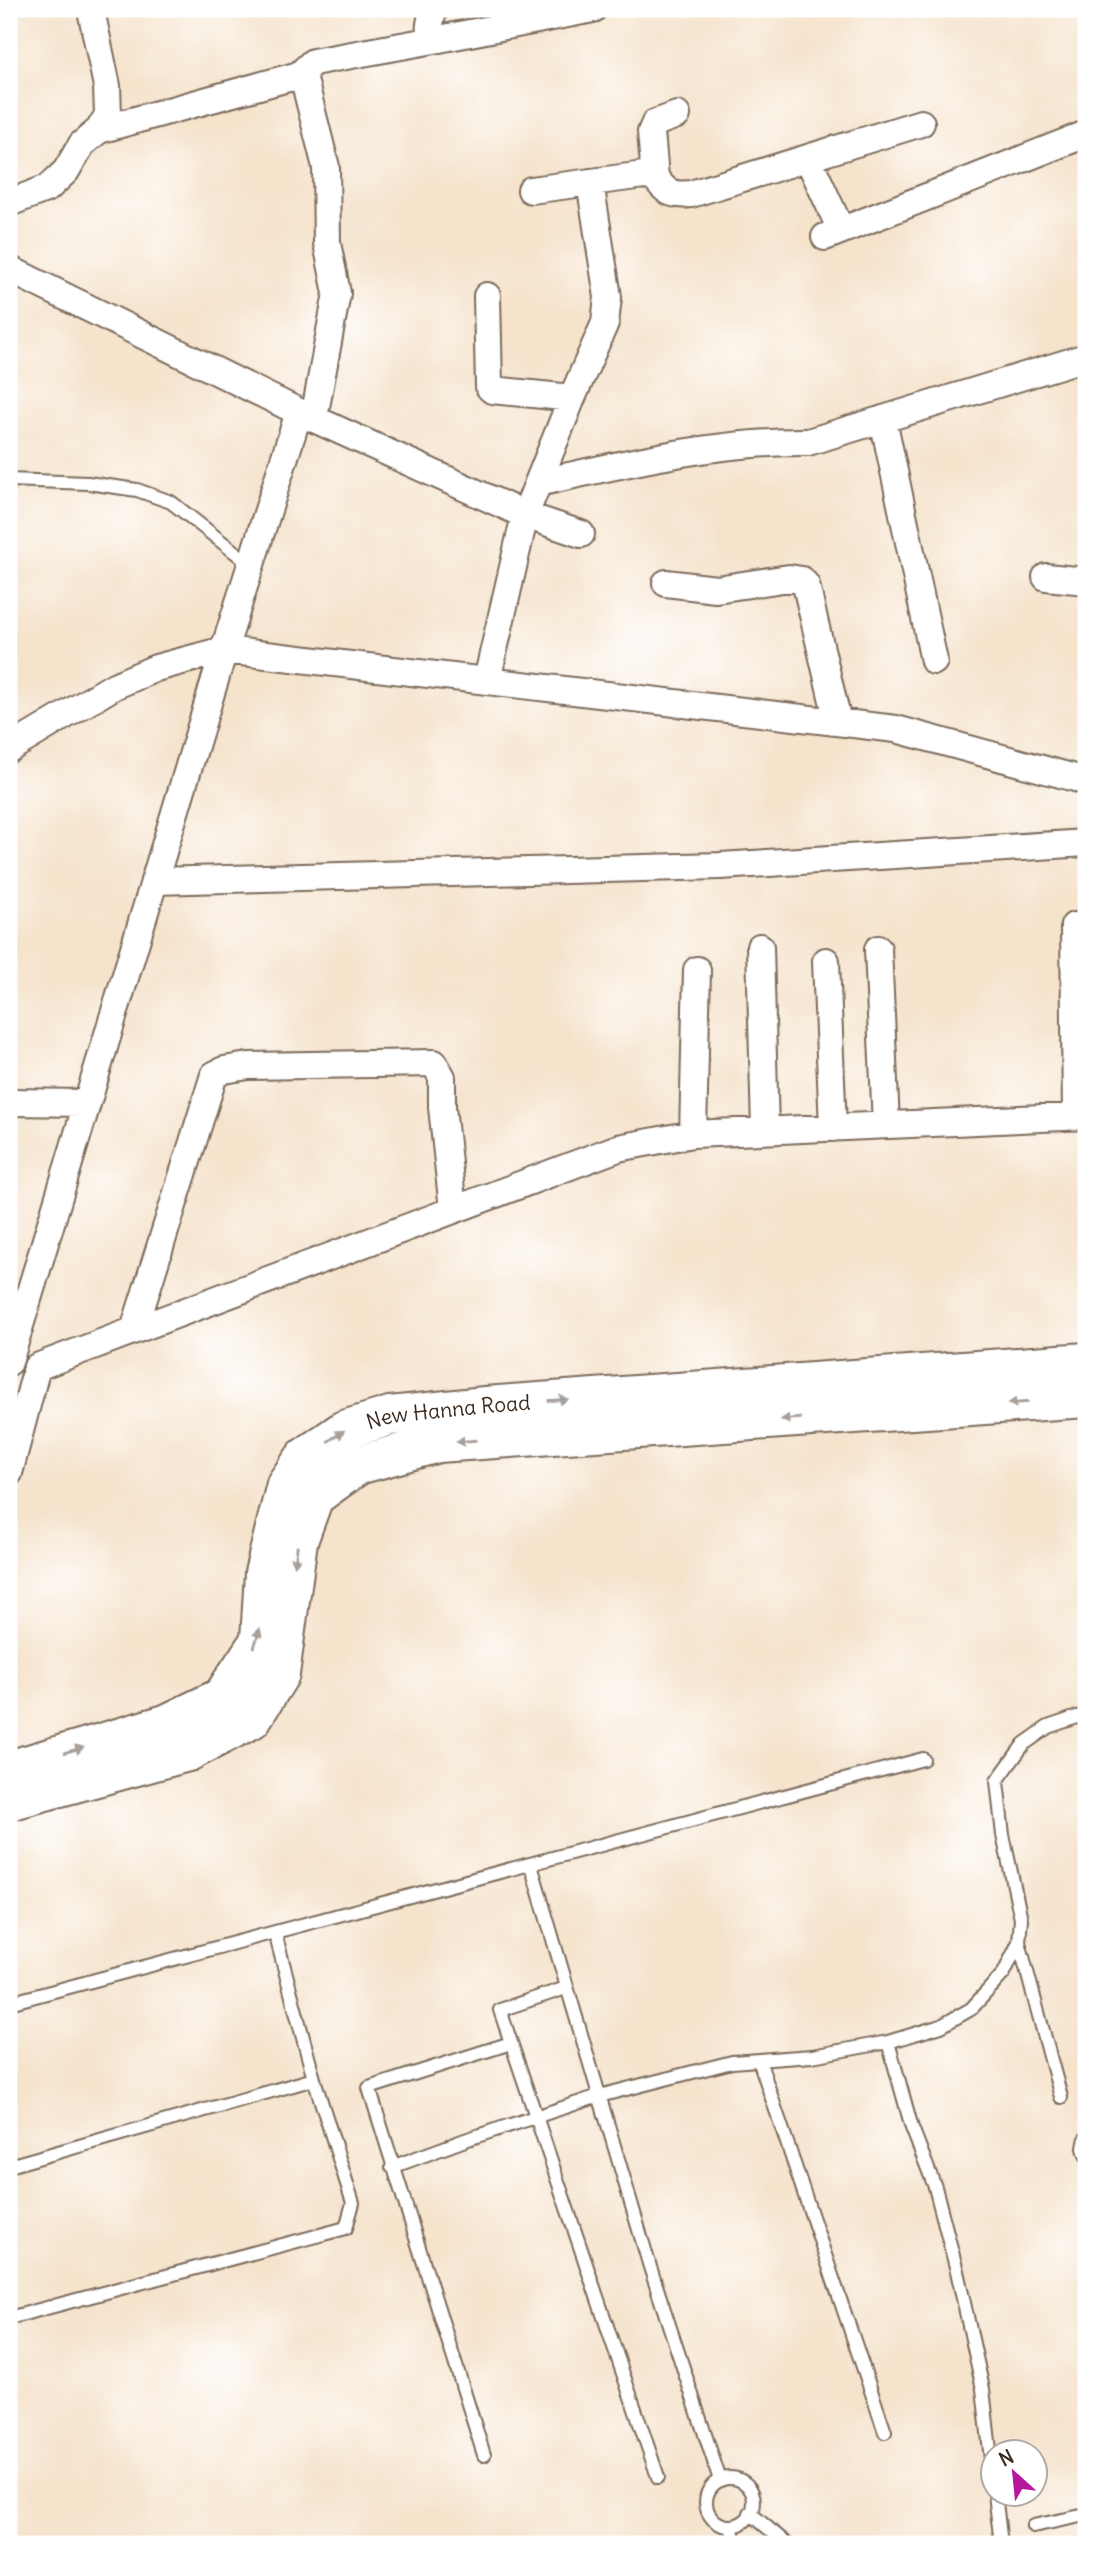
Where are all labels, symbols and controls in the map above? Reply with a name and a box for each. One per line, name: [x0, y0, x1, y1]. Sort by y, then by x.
street label: New Hanna Road: [363, 1389, 531, 1435]
one-way arrow: [548, 1394, 570, 1405]
one-way arrow: [1007, 1398, 1029, 1409]
one-way arrow: [780, 1414, 802, 1425]
one-way arrow: [326, 1430, 345, 1443]
one-way arrow: [455, 1436, 477, 1447]
one-way arrow: [291, 1545, 302, 1567]
one-way arrow: [253, 1627, 263, 1648]
one-way arrow: [64, 1745, 85, 1755]
north arrow: [979, 2438, 1050, 2508]
text: N: [995, 2444, 1018, 2472]

